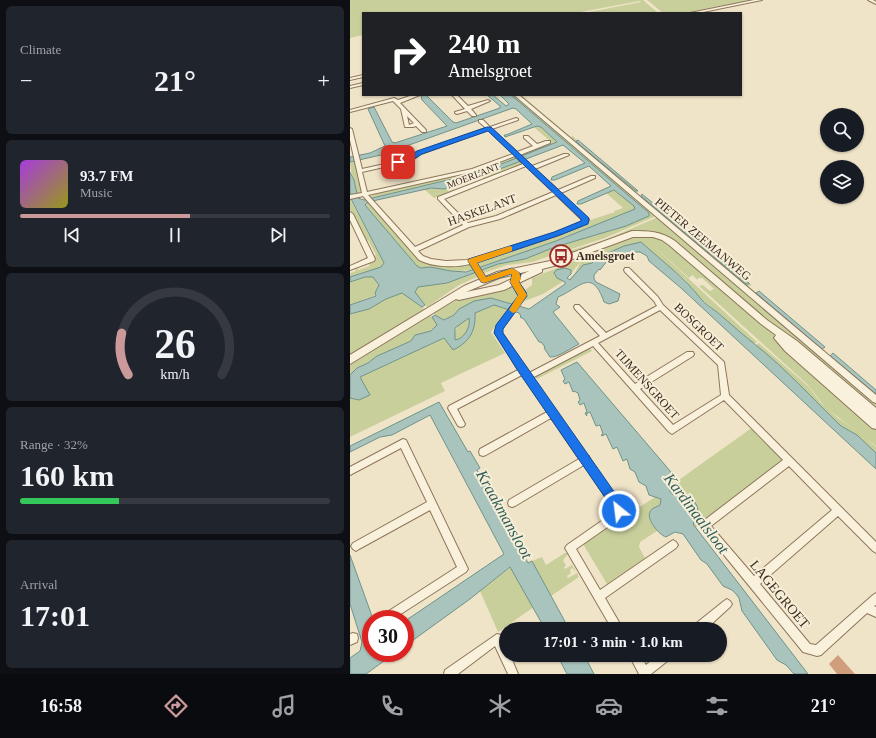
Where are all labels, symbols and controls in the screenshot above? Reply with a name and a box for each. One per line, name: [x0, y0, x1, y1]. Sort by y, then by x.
icon: right: [382, 28, 434, 80]
text: 240 m: [448, 28, 520, 59]
text: Climate: [20, 42, 61, 57]
text: Amelsgroet: [448, 61, 532, 81]
text: 21°: [154, 64, 196, 97]
text: −: [20, 68, 32, 93]
text: +: [318, 68, 330, 93]
map controls: [820, 108, 864, 204]
button: search: [820, 108, 864, 152]
pin: [381, 145, 415, 179]
icon: arrive: [387, 151, 409, 173]
street label: MOERLANT: [445, 160, 501, 191]
button: layers: [820, 160, 864, 204]
text: 93.7 FM: [80, 168, 133, 184]
text: Music: [80, 185, 113, 200]
street label: HASKELANT: [446, 191, 519, 229]
street label: PIETER ZEEMANWEG: [652, 195, 754, 283]
icon: previous: [61, 224, 83, 246]
icon: pause: [164, 224, 186, 246]
icon: next: [267, 224, 289, 246]
bus stop icon: Amelsgroet: [548, 243, 574, 269]
place label: Amelsgroet: [576, 249, 634, 263]
street label: BOSGROET: [671, 300, 727, 354]
text: 26: [154, 321, 196, 367]
street label: TIJMENSGROET: [612, 346, 683, 422]
text: km/h: [160, 366, 190, 382]
text: Range · 32%: [20, 437, 88, 452]
text: 160 km: [20, 459, 114, 492]
water label: Kraakmansloot: [473, 466, 536, 562]
water label: Kardinaalsloot: [660, 469, 733, 557]
position arrow: [598, 490, 640, 532]
street label: LAGEGROET: [747, 557, 813, 632]
text: Arrival: [20, 577, 58, 592]
text: 17:01: [20, 599, 90, 632]
speed limit sign: 30: [362, 610, 414, 662]
text: 17:01 · 3 min · 1.0 km: [543, 634, 683, 650]
icon: directions: [162, 692, 190, 720]
icon: music: [270, 692, 298, 720]
icon: phone: [378, 692, 406, 720]
icon: climate: [486, 692, 514, 720]
icon: car: [595, 692, 623, 720]
icon: filters: [703, 692, 731, 720]
text: 16:58: [40, 696, 82, 716]
text: 21°: [811, 696, 836, 716]

